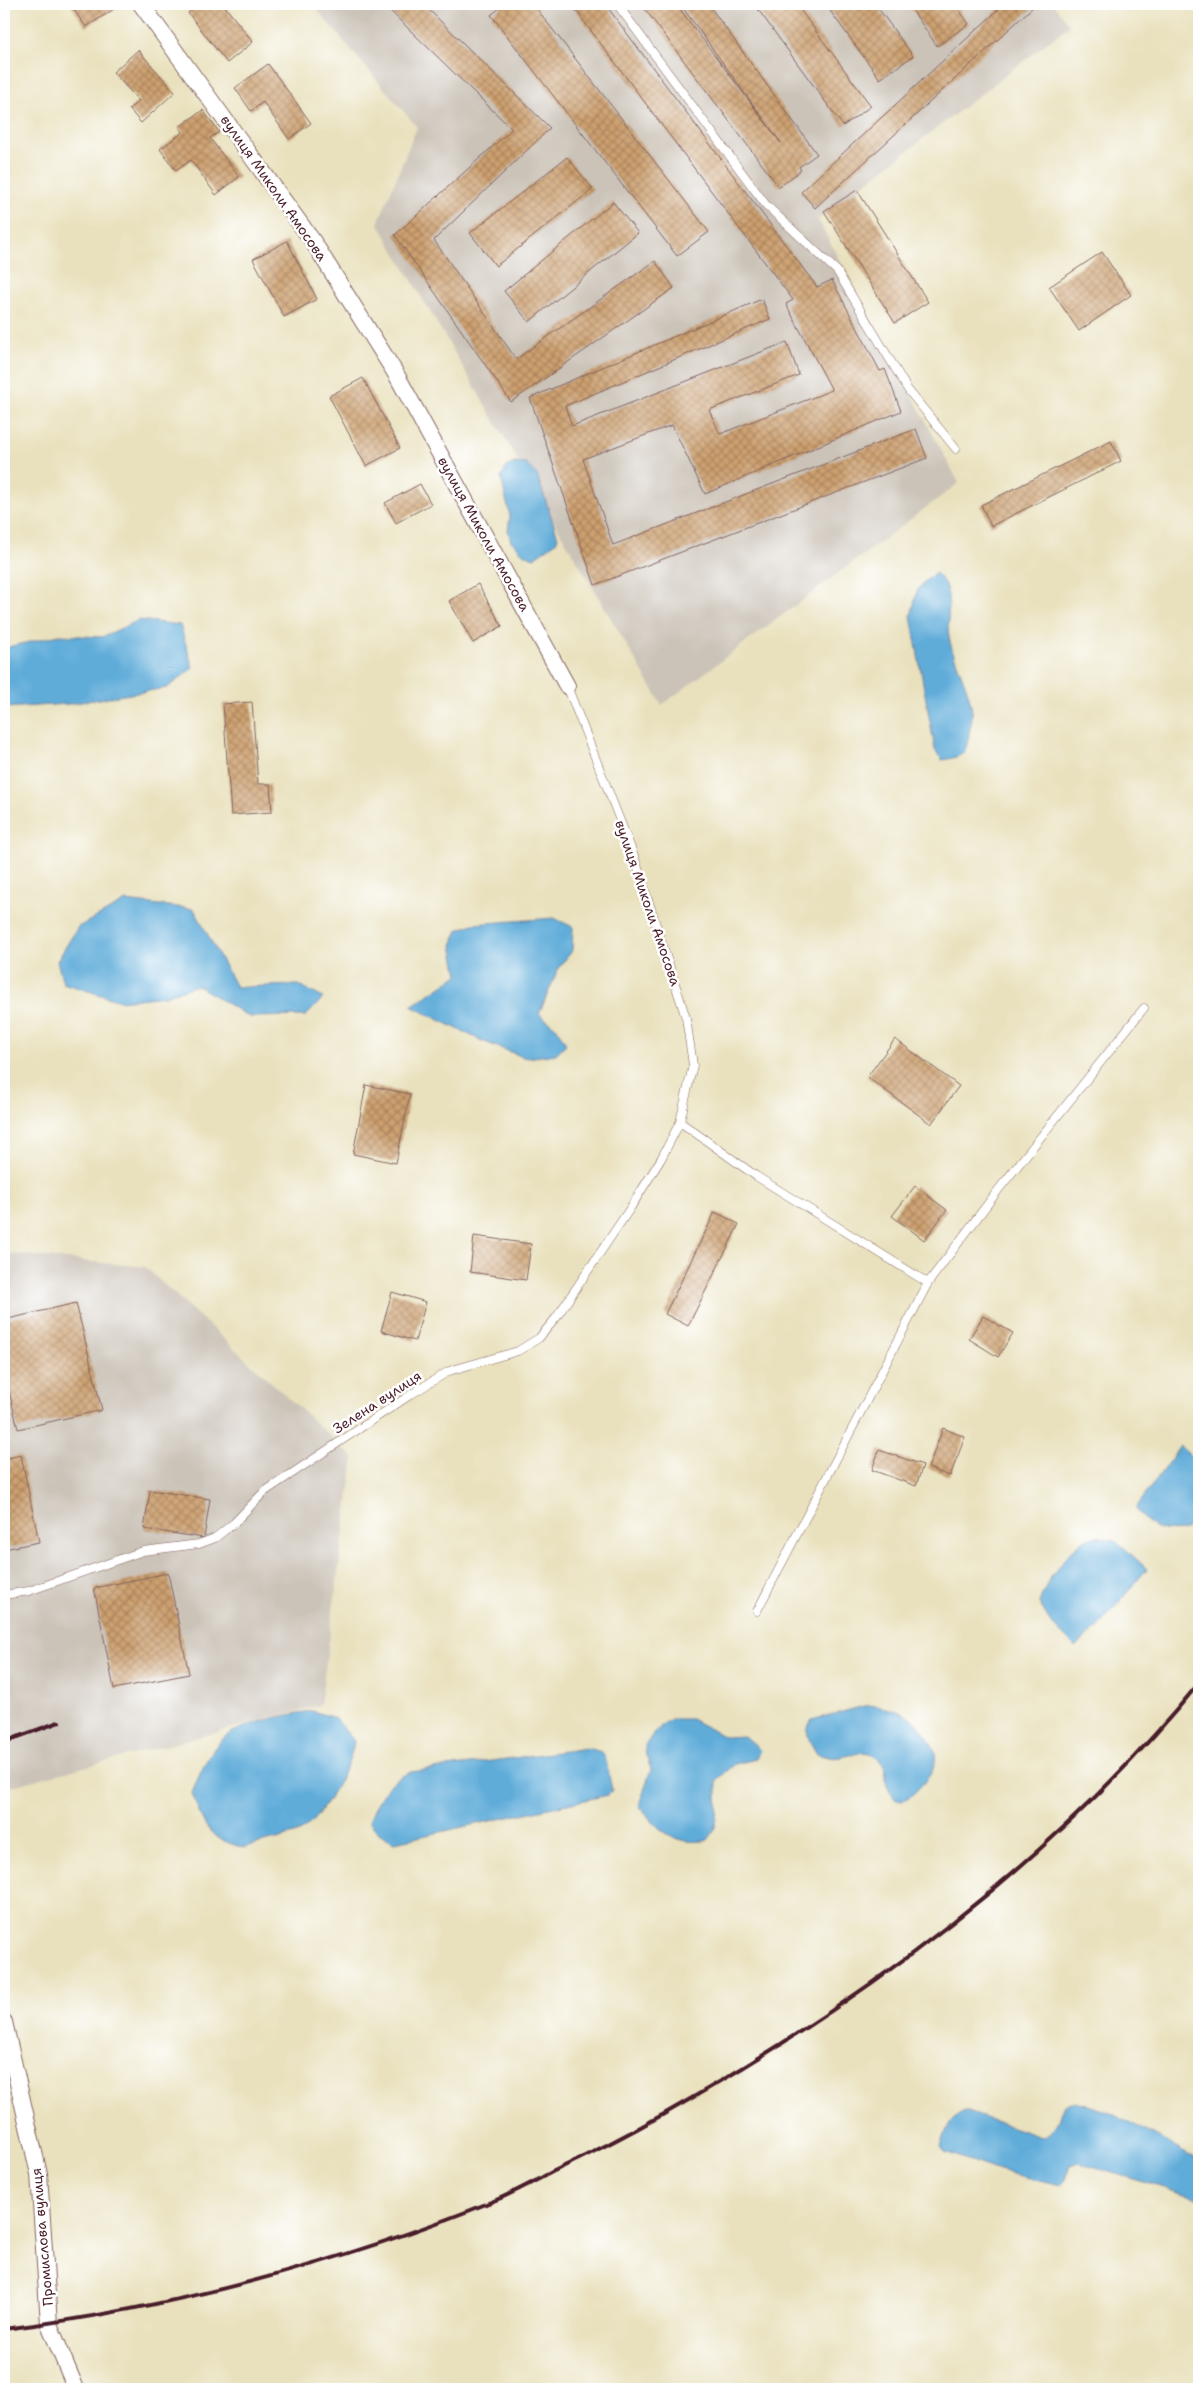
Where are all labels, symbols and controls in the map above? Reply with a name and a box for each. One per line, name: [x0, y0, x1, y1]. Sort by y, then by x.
street label: вулиця Миколи Амосова: [217, 111, 331, 265]
street label: вулиця Миколи Амосова: [434, 453, 534, 615]
street label: вулиця Миколи Амосова: [611, 818, 685, 989]
street label: Зелена вулиця: [329, 1367, 425, 1437]
street label: Промислова вулиця: [27, 2167, 57, 2307]

